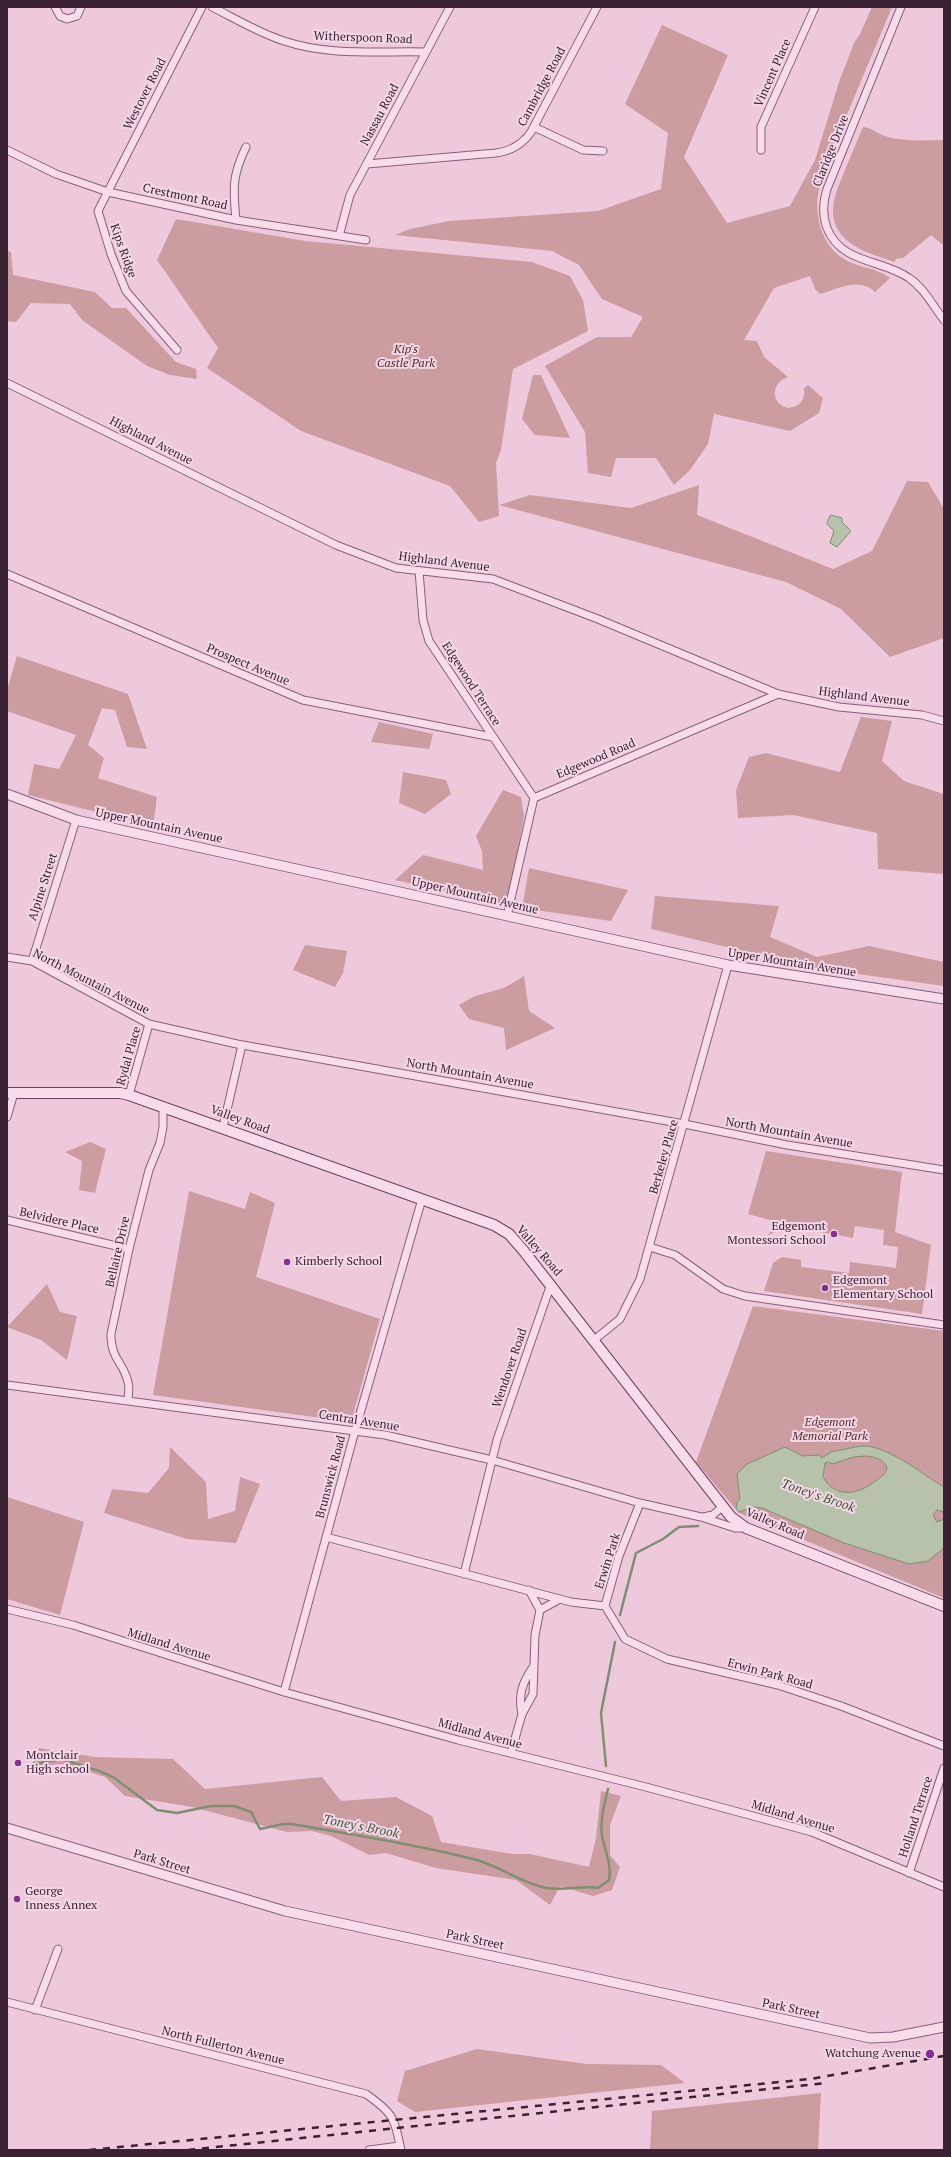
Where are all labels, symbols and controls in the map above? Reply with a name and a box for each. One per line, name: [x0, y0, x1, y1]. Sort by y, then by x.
street label: Witherspoon Road: [313, 29, 413, 47]
street label: Vincent Place: [752, 37, 794, 109]
street label: Cambridge Road: [515, 45, 569, 129]
street label: Westover Road: [121, 56, 169, 132]
street label: Nassau Road: [358, 82, 402, 148]
street label: Claridge Drive: [810, 113, 852, 189]
street label: Crestmont Road: [141, 181, 229, 213]
street label: Kips Ridge: [107, 222, 139, 280]
park label: Kip's Castle Park: [377, 343, 435, 371]
street label: Highland Avenue: [107, 414, 195, 468]
street label: Highland Avenue: [398, 549, 490, 575]
street label: Edgewood Terrace: [439, 639, 503, 729]
street label: Prospect Avenue: [204, 641, 292, 689]
street label: Highland Avenue: [818, 684, 910, 710]
street label: Edgewood Road: [554, 736, 638, 782]
street label: Upper Mountain Avenue: [94, 805, 224, 847]
street label: Alpine Street: [25, 851, 61, 923]
street label: Upper Mountain Avenue: [410, 874, 540, 918]
street label: North Mountain Avenue: [30, 946, 152, 1018]
street label: Upper Mountain Avenue: [727, 946, 857, 980]
street label: Rydal Place: [114, 1025, 144, 1087]
street label: North Mountain Avenue: [405, 1056, 535, 1092]
street label: Valley Road: [208, 1103, 272, 1137]
street label: North Mountain Avenue: [724, 1115, 854, 1151]
street label: Berkeley Place: [647, 1118, 681, 1196]
street label: Belvidere Place: [18, 1205, 100, 1237]
street label: Bellaire Drive: [103, 1215, 133, 1289]
place label: Edgemont Montessori School: [727, 1220, 826, 1248]
street label: Valley Road: [513, 1223, 565, 1279]
marker: Edgemont Montessori School: [829, 1229, 839, 1239]
place label: Kimberly School: [295, 1255, 382, 1269]
marker: Kimberly School: [282, 1257, 292, 1267]
place label: Edgemont Elementary School: [833, 1274, 933, 1302]
marker: Edgemont Elementary School: [820, 1283, 830, 1293]
street label: Wendover Road: [490, 1326, 530, 1410]
street label: Central Avenue: [318, 1408, 400, 1434]
park label: Edgemont Memorial Park: [792, 1416, 868, 1444]
street label: Brunswick Road: [313, 1434, 349, 1520]
water label: Toney's Brook: [779, 1476, 857, 1516]
street label: Valley Road: [744, 1505, 806, 1543]
street label: Erwin Park: [592, 1531, 624, 1591]
street label: Midland Avenue: [126, 1625, 212, 1665]
street label: Erwin Park Road: [726, 1656, 814, 1692]
street label: Midland Avenue: [436, 1716, 524, 1752]
place label: Montclair High school: [26, 1749, 89, 1777]
marker: Montclair High school: [13, 1758, 23, 1768]
street label: Holland Terrace: [896, 1774, 936, 1860]
street label: Midland Avenue: [750, 1797, 836, 1837]
water label: Toney's Brook: [322, 1812, 400, 1842]
street label: Park Street: [132, 1846, 192, 1878]
place label: George Inness Annex: [25, 1885, 97, 1913]
marker: George Inness Annex: [12, 1894, 22, 1904]
street label: Park Street: [445, 1927, 505, 1953]
street label: Park Street: [761, 1996, 821, 2022]
street label: North Fullerton Avenue: [160, 2024, 286, 2068]
place label: Watchung Avenue: [825, 2047, 921, 2061]
marker: Watchung Avenue: [924, 2048, 936, 2060]

